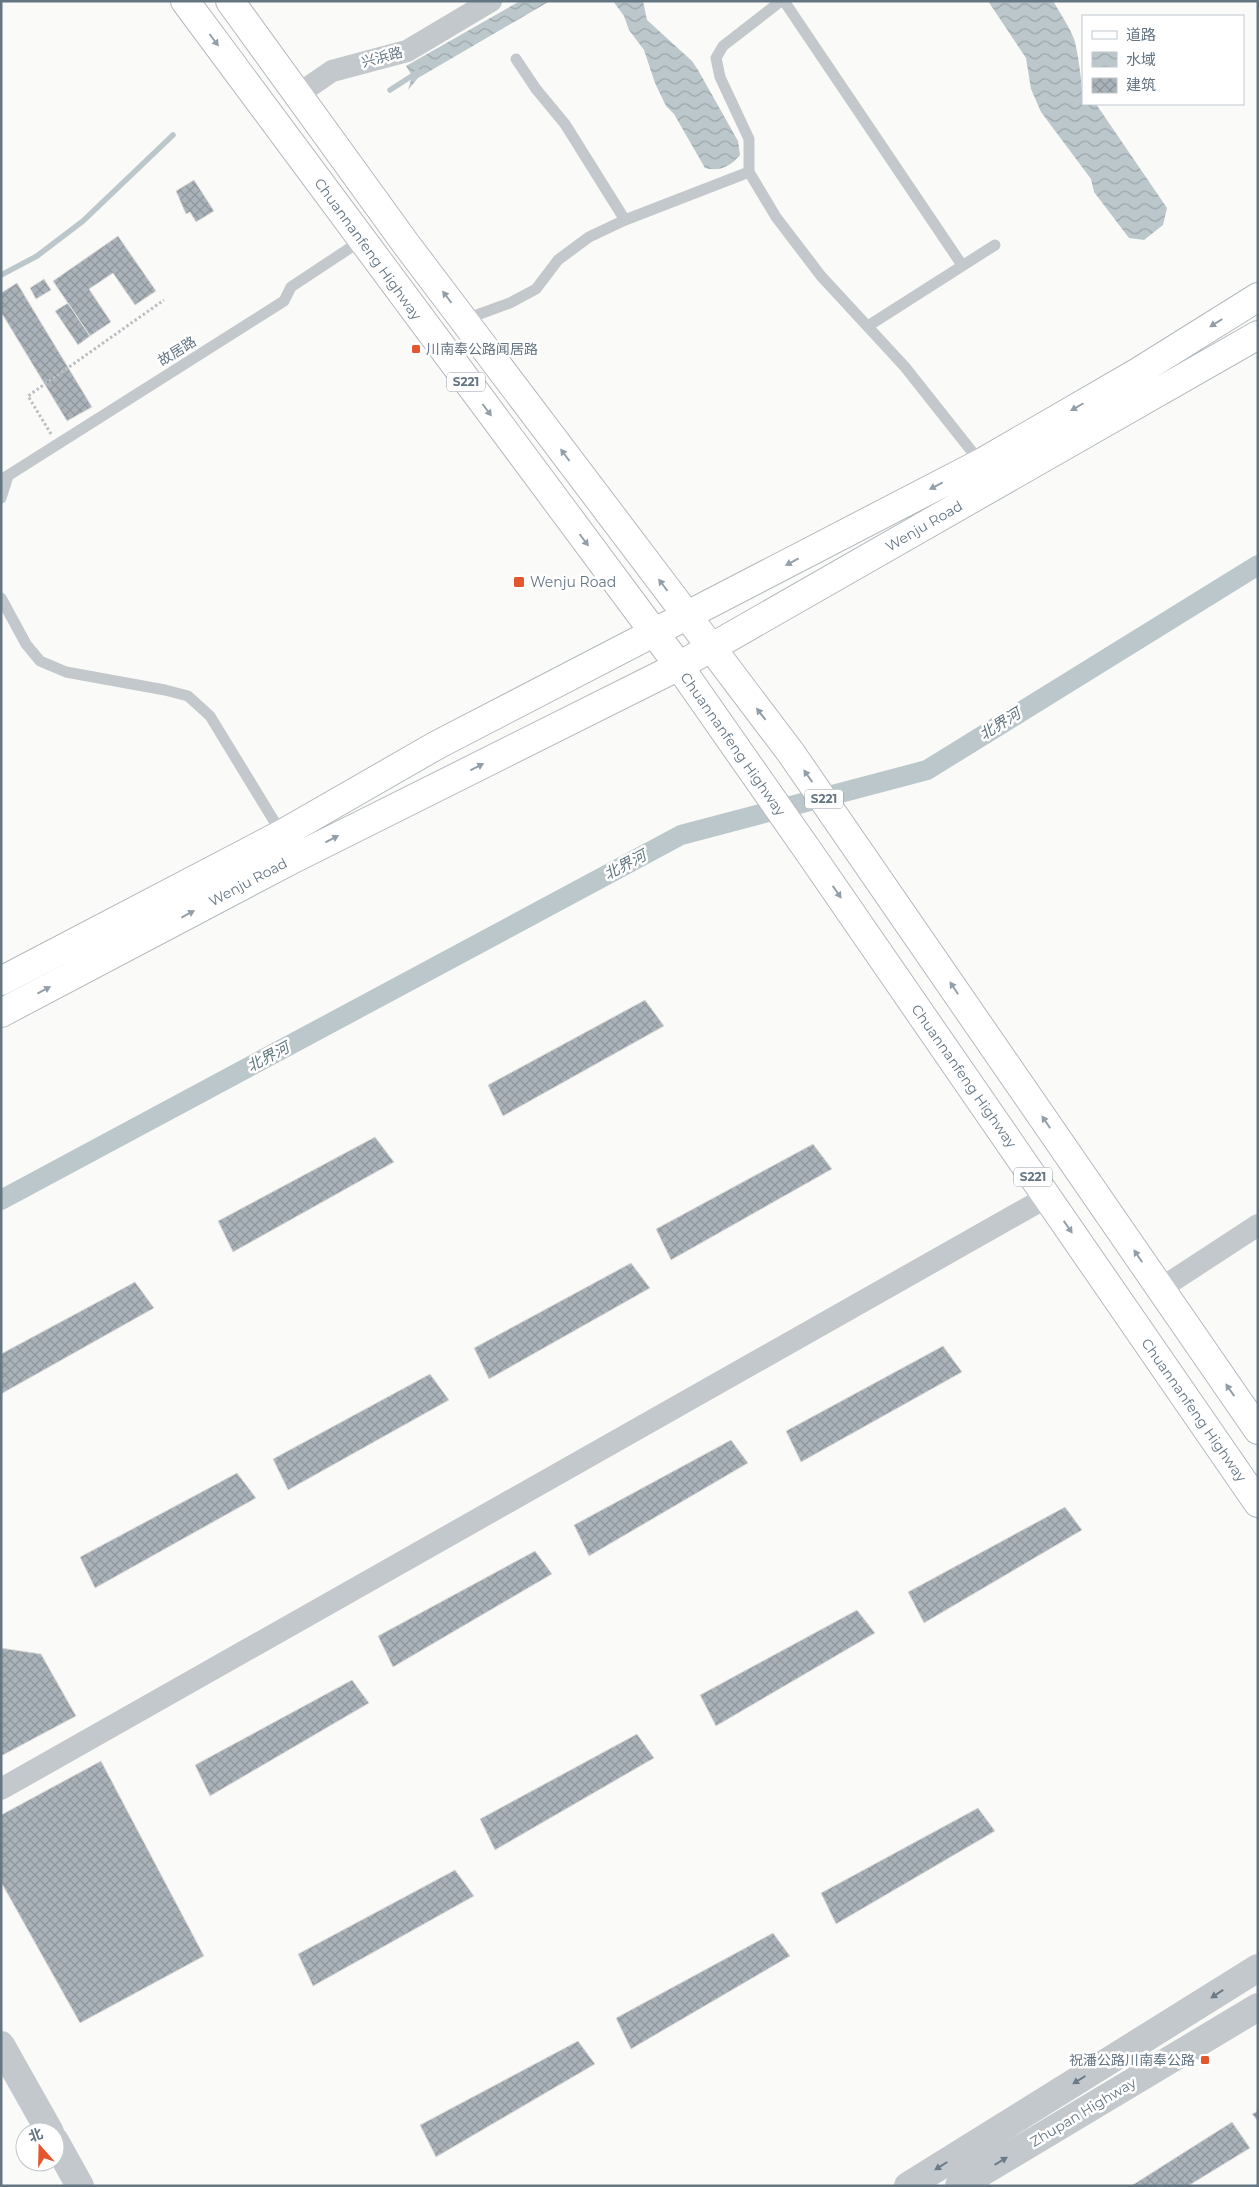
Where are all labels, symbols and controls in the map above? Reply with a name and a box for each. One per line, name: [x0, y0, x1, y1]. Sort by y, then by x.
legend: [1082, 15, 1244, 105]
text: 道路: [1126, 25, 1156, 44]
one-way arrow: [208, 33, 219, 46]
street label: 兴浜路: [359, 43, 405, 71]
text: 水域: [1126, 50, 1156, 69]
text: 建筑: [1126, 75, 1156, 94]
street label: Chuannanfeng Highway: [310, 174, 426, 324]
one-way arrow: [441, 291, 452, 304]
one-way arrow: [1210, 318, 1223, 327]
street label: 故居路: [154, 332, 200, 370]
place label: 川南奉公路闻居路: [426, 340, 538, 358]
marker: 川南奉公路闻居路: [410, 343, 422, 355]
road number: S221: [447, 372, 485, 392]
one-way arrow: [1071, 402, 1084, 411]
one-way arrow: [482, 403, 492, 417]
one-way arrow: [560, 449, 571, 462]
one-way arrow: [928, 482, 943, 490]
street label: Wenju Road: [882, 497, 966, 555]
one-way arrow: [579, 533, 590, 546]
one-way arrow: [785, 558, 799, 566]
place label: Wenju Road: [530, 573, 616, 591]
marker: Wenju Road: [512, 575, 526, 589]
one-way arrow: [658, 578, 668, 592]
street label: Chuannanfeng Highway: [677, 669, 790, 820]
water label: 北界河: [976, 702, 1026, 744]
one-way arrow: [756, 708, 767, 721]
one-way arrow: [470, 763, 485, 771]
one-way arrow: [803, 769, 813, 783]
road number: S221: [805, 790, 843, 809]
one-way arrow: [325, 835, 339, 843]
water label: 北界河: [600, 844, 652, 884]
street label: Wenju Road: [206, 854, 290, 910]
one-way arrow: [832, 885, 842, 899]
one-way arrow: [181, 910, 195, 918]
one-way arrow: [949, 981, 959, 995]
one-way arrow: [37, 986, 52, 994]
street label: Chuannanfeng Highway: [908, 1001, 1021, 1152]
water label: 北界河: [243, 1036, 295, 1076]
one-way arrow: [1041, 1115, 1051, 1129]
road number: S221: [1014, 1168, 1052, 1186]
one-way arrow: [1063, 1221, 1073, 1234]
one-way arrow: [1133, 1249, 1142, 1263]
street label: Chuannanfeng Highway: [1138, 1335, 1251, 1486]
one-way arrow: [1225, 1383, 1235, 1397]
one-way arrow: [1210, 1989, 1223, 1999]
place label: 祝潘公路川南奉公路: [1069, 2051, 1195, 2069]
marker: 祝潘公路川南奉公路: [1199, 2054, 1211, 2066]
street label: Zhupan Highway: [1027, 2073, 1140, 2151]
one-way arrow: [1073, 2076, 1086, 2085]
north arrow: [15, 2122, 65, 2172]
text: 北: [26, 2124, 45, 2146]
one-way arrow: [995, 2156, 1008, 2165]
one-way arrow: [934, 2161, 947, 2170]

